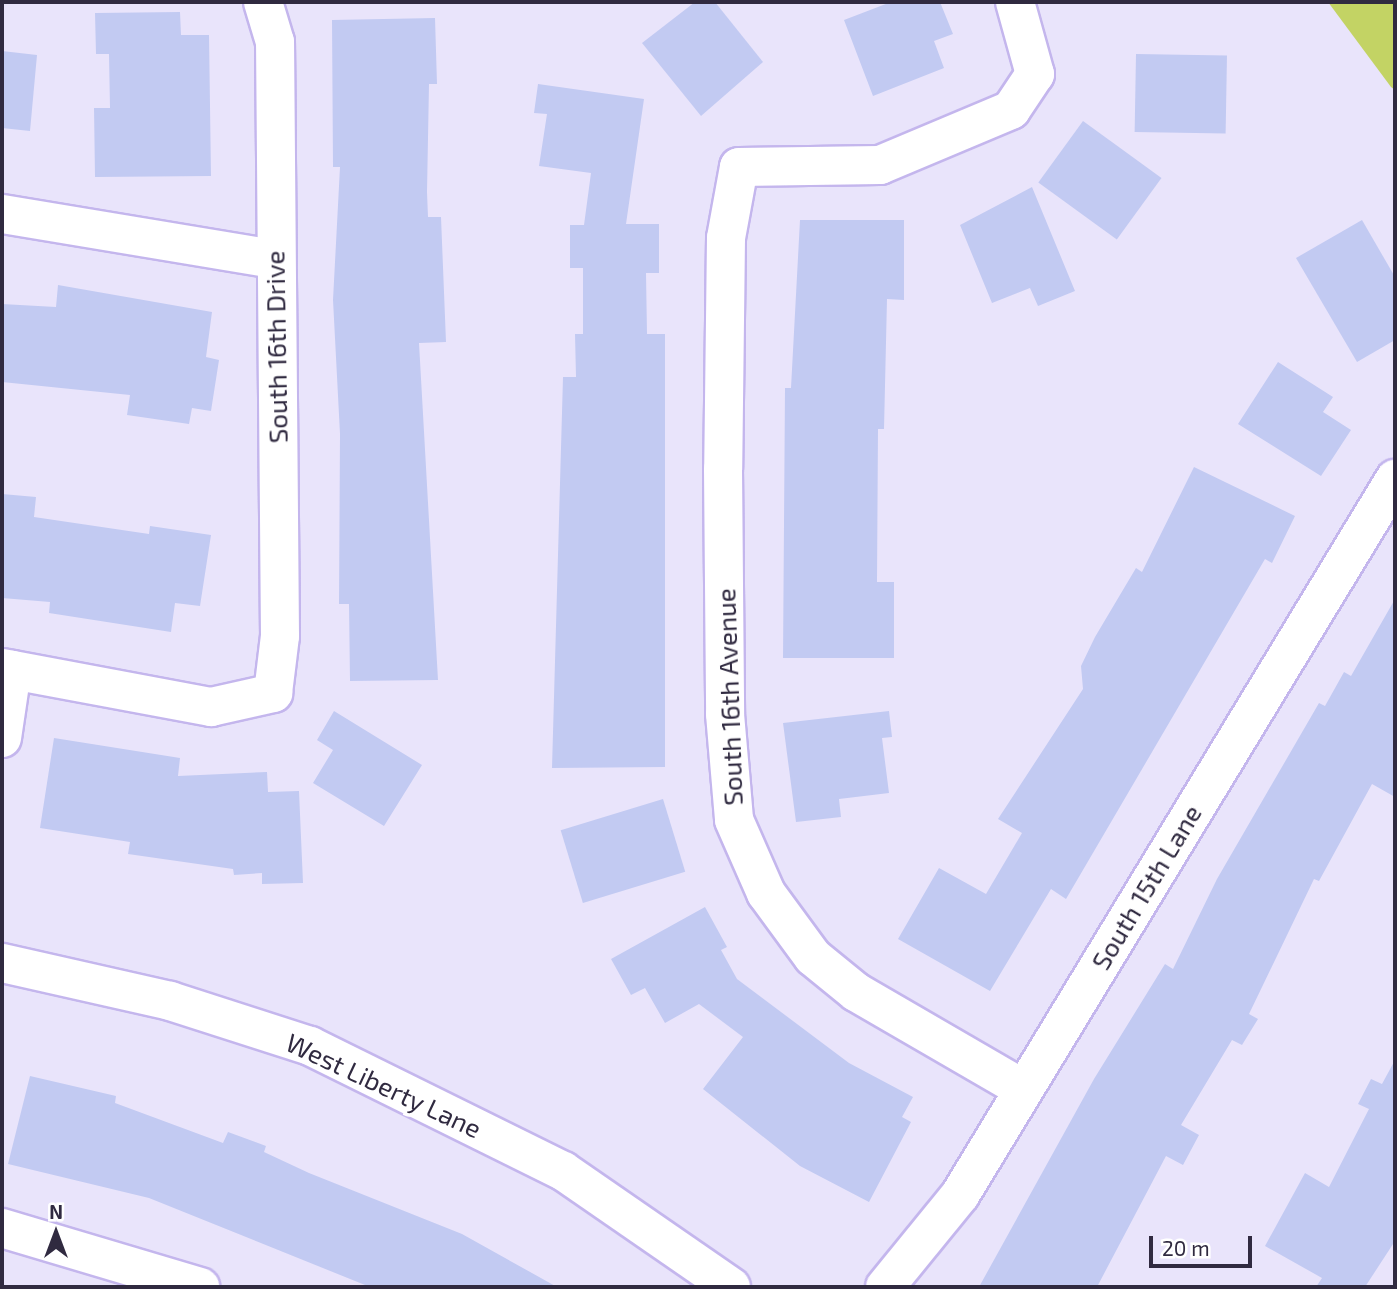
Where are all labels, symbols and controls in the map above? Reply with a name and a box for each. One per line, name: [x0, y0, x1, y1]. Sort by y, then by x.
street label: South 16th Drive: [259, 250, 293, 444]
street label: South 16th Avenue: [710, 587, 748, 807]
street label: South 15th Lane: [1085, 799, 1207, 975]
street label: West Liberty Lane: [281, 1026, 487, 1144]
north arrow: [21, 1198, 91, 1268]
text: N: [49, 1200, 63, 1223]
scale bar: [1152, 1222, 1255, 1266]
text: 20 m: [1162, 1235, 1210, 1260]

